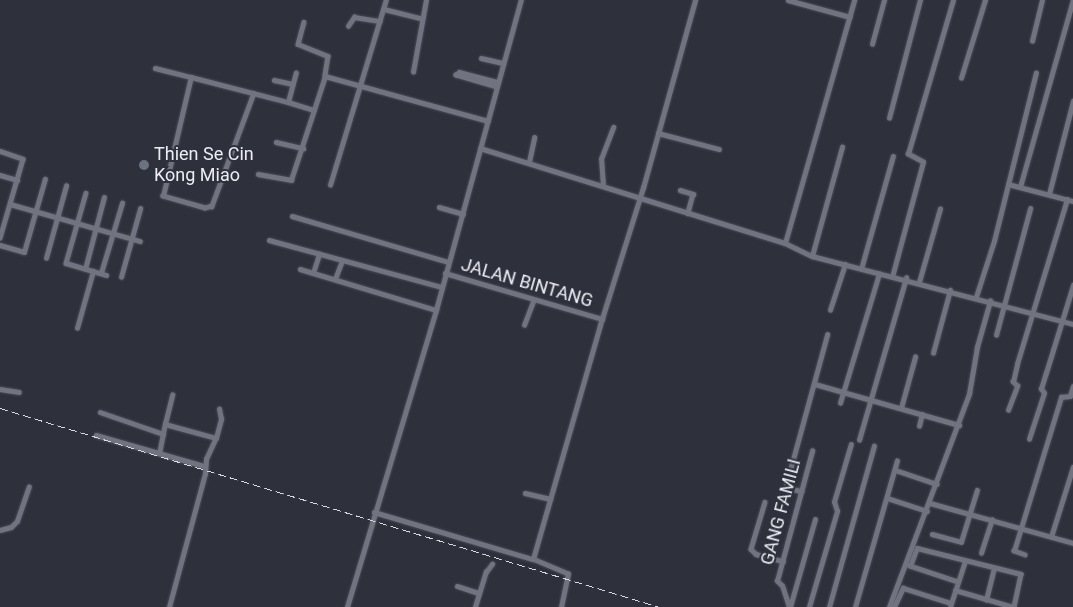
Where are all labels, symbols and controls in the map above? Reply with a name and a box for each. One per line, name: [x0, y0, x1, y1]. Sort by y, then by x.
place label: Thien Se Cin Kong Miao: [154, 144, 254, 186]
marker: Thien Se Cin Kong Miao: [138, 159, 150, 171]
street label: JALAN BINTANG: [459, 254, 595, 312]
street label: GANG FAMILI: [756, 457, 806, 567]

